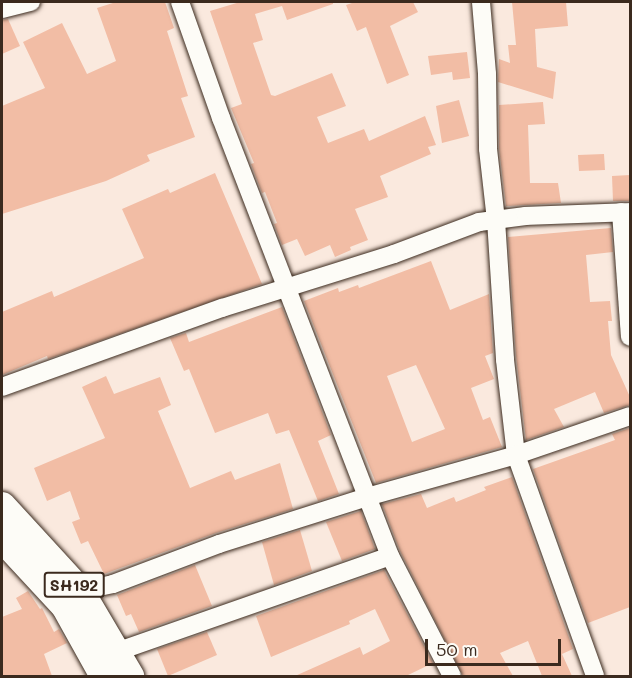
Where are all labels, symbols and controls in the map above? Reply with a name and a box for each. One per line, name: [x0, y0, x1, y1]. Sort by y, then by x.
road number: SH192: [42, 572, 106, 598]
scale bar: [428, 627, 564, 665]
text: 50 m: [436, 637, 478, 661]

